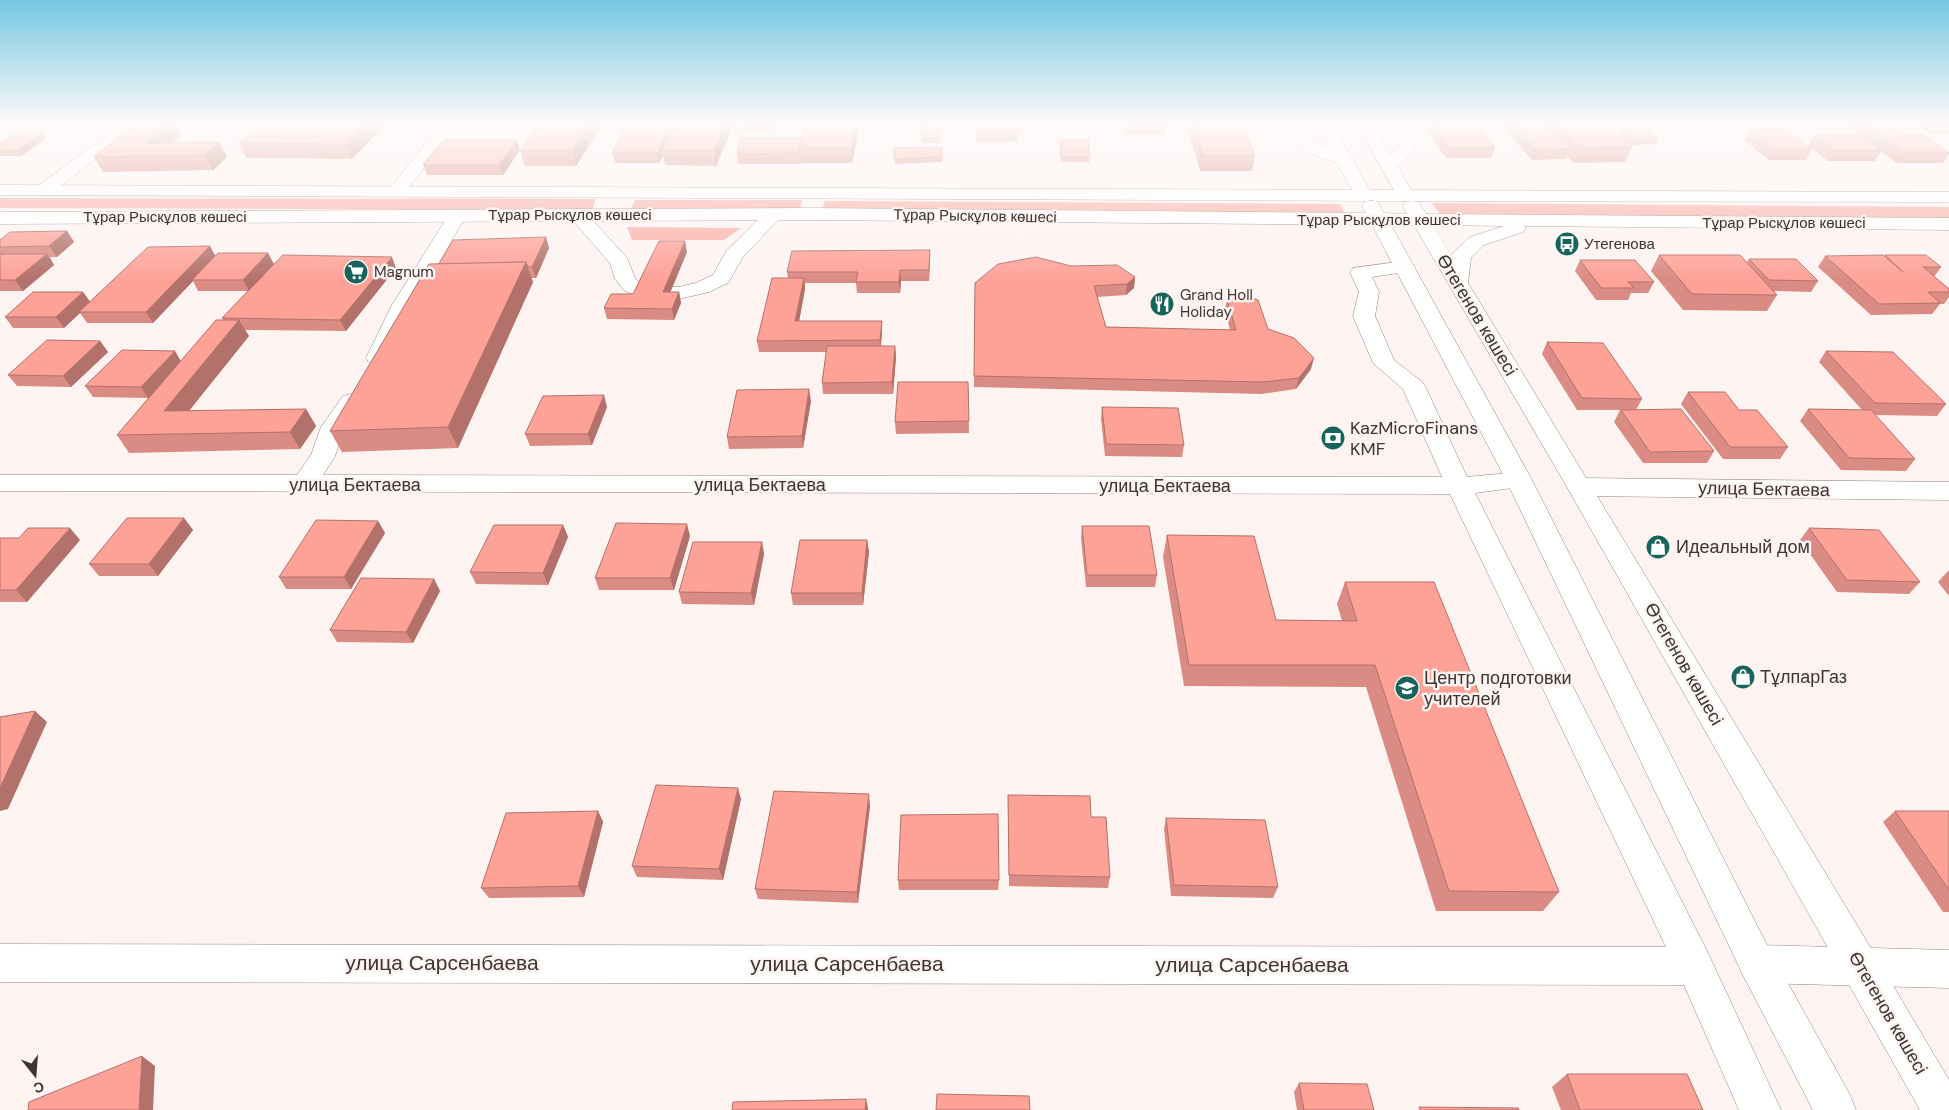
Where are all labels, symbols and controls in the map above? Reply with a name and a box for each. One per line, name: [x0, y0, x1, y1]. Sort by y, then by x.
street label: Тұрар Рыскұлов көшесі: [488, 205, 652, 225]
street label: Тұрар Рыскұлов көшесі: [893, 205, 1057, 227]
street label: Тұрар Рыскұлов көшесі: [83, 207, 247, 227]
street label: Тұрар Рыскұлов көшесі: [1297, 210, 1461, 230]
street label: Тұрар Рыскұлов көшесі: [1702, 213, 1866, 233]
bus stop icon: Утегенова: [1554, 231, 1580, 257]
place label: Утегенова: [1584, 234, 1655, 254]
street label: Өтегенов көшесі: [1431, 250, 1523, 380]
supermarket icon: Magnum: [343, 259, 369, 285]
place label: Magnum: [374, 262, 434, 282]
place label: Grand Holl Holiday: [1180, 285, 1253, 322]
restaurant icon: Grand Holl Holiday: [1149, 291, 1175, 317]
place label: KazMicroFinans KMF: [1350, 416, 1478, 461]
bank icon: KazMicroFinans KMF: [1320, 425, 1346, 451]
street label: улица Бектаева: [289, 473, 422, 497]
street label: улица Бектаева: [694, 473, 827, 497]
street label: улица Бектаева: [1099, 474, 1232, 498]
street label: улица Бектаева: [1698, 476, 1831, 502]
shop icon: Идеальный дом: [1645, 534, 1671, 560]
place label: Идеальный дом: [1676, 535, 1810, 559]
street label: Өтегенов көшесі: [1639, 598, 1729, 730]
shop icon: ТұлпарГаз: [1730, 664, 1756, 690]
place label: ТұлпарГаз: [1760, 665, 1847, 689]
place label: Центр подготовки учителей: [1424, 666, 1572, 711]
school or university icon: Центр подготовки учителей: [1394, 675, 1420, 701]
street label: Өтегенов көшесі: [1843, 947, 1933, 1079]
street label: улица Сарсенбаева: [345, 949, 539, 977]
street label: улица Сарсенбаева: [750, 950, 944, 978]
street label: улица Сарсенбаева: [1155, 951, 1349, 979]
north arrow: [10, 1050, 60, 1100]
text: С: [31, 1077, 46, 1098]

